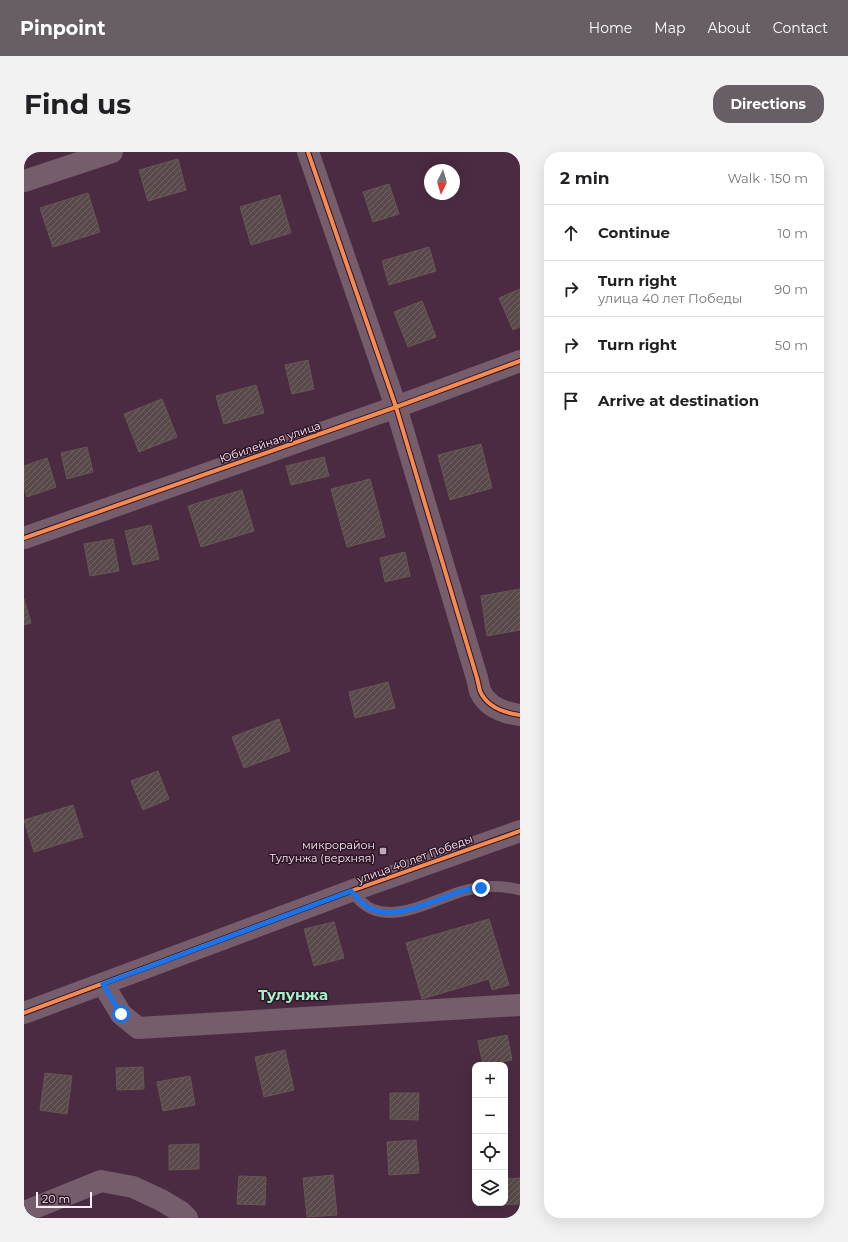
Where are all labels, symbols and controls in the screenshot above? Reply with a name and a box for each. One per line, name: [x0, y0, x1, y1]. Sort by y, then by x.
text: Pinpoint: [20, 17, 105, 40]
text: Home: [589, 19, 632, 37]
text: Map: [654, 19, 685, 37]
text: About: [707, 19, 751, 37]
text: Contact: [773, 19, 828, 37]
button: Directions: [713, 85, 824, 123]
text: Find us: [24, 87, 131, 121]
north arrow: [424, 164, 460, 200]
text: 2 min: [560, 168, 610, 188]
text: Walk · 150 m: [727, 170, 808, 186]
icon: ahead: [560, 222, 582, 244]
text: Continue: [598, 223, 670, 242]
text: 10 m: [778, 225, 808, 241]
text: Turn right: [598, 271, 677, 290]
icon: right: [560, 278, 582, 300]
text: 90 m: [774, 281, 808, 297]
text: улица 40 лет Победы: [598, 290, 742, 306]
icon: right: [560, 334, 582, 356]
text: Turn right: [598, 335, 677, 354]
text: 50 m: [775, 337, 808, 353]
icon: arrive: [560, 390, 582, 412]
text: Arrive at destination: [598, 391, 759, 410]
street label: Юбилейная улица: [218, 418, 322, 466]
street label: улица 40 лет Победы: [354, 832, 475, 887]
place label: микрорайон Тулунжа (верхняя): [270, 838, 375, 865]
marker: микрорайон Тулунжа (верхняя): [378, 846, 388, 856]
route end: [472, 879, 490, 897]
district label: Тулунжа: [258, 985, 328, 1004]
route start: [112, 1005, 130, 1023]
map controls: [472, 1062, 508, 1206]
button: +: [472, 1062, 508, 1098]
button: −: [472, 1098, 508, 1134]
button: locate: [472, 1134, 508, 1170]
button: layers: [472, 1170, 508, 1206]
scale bar: [36, 1190, 92, 1209]
text: 20 m: [42, 1192, 70, 1206]

